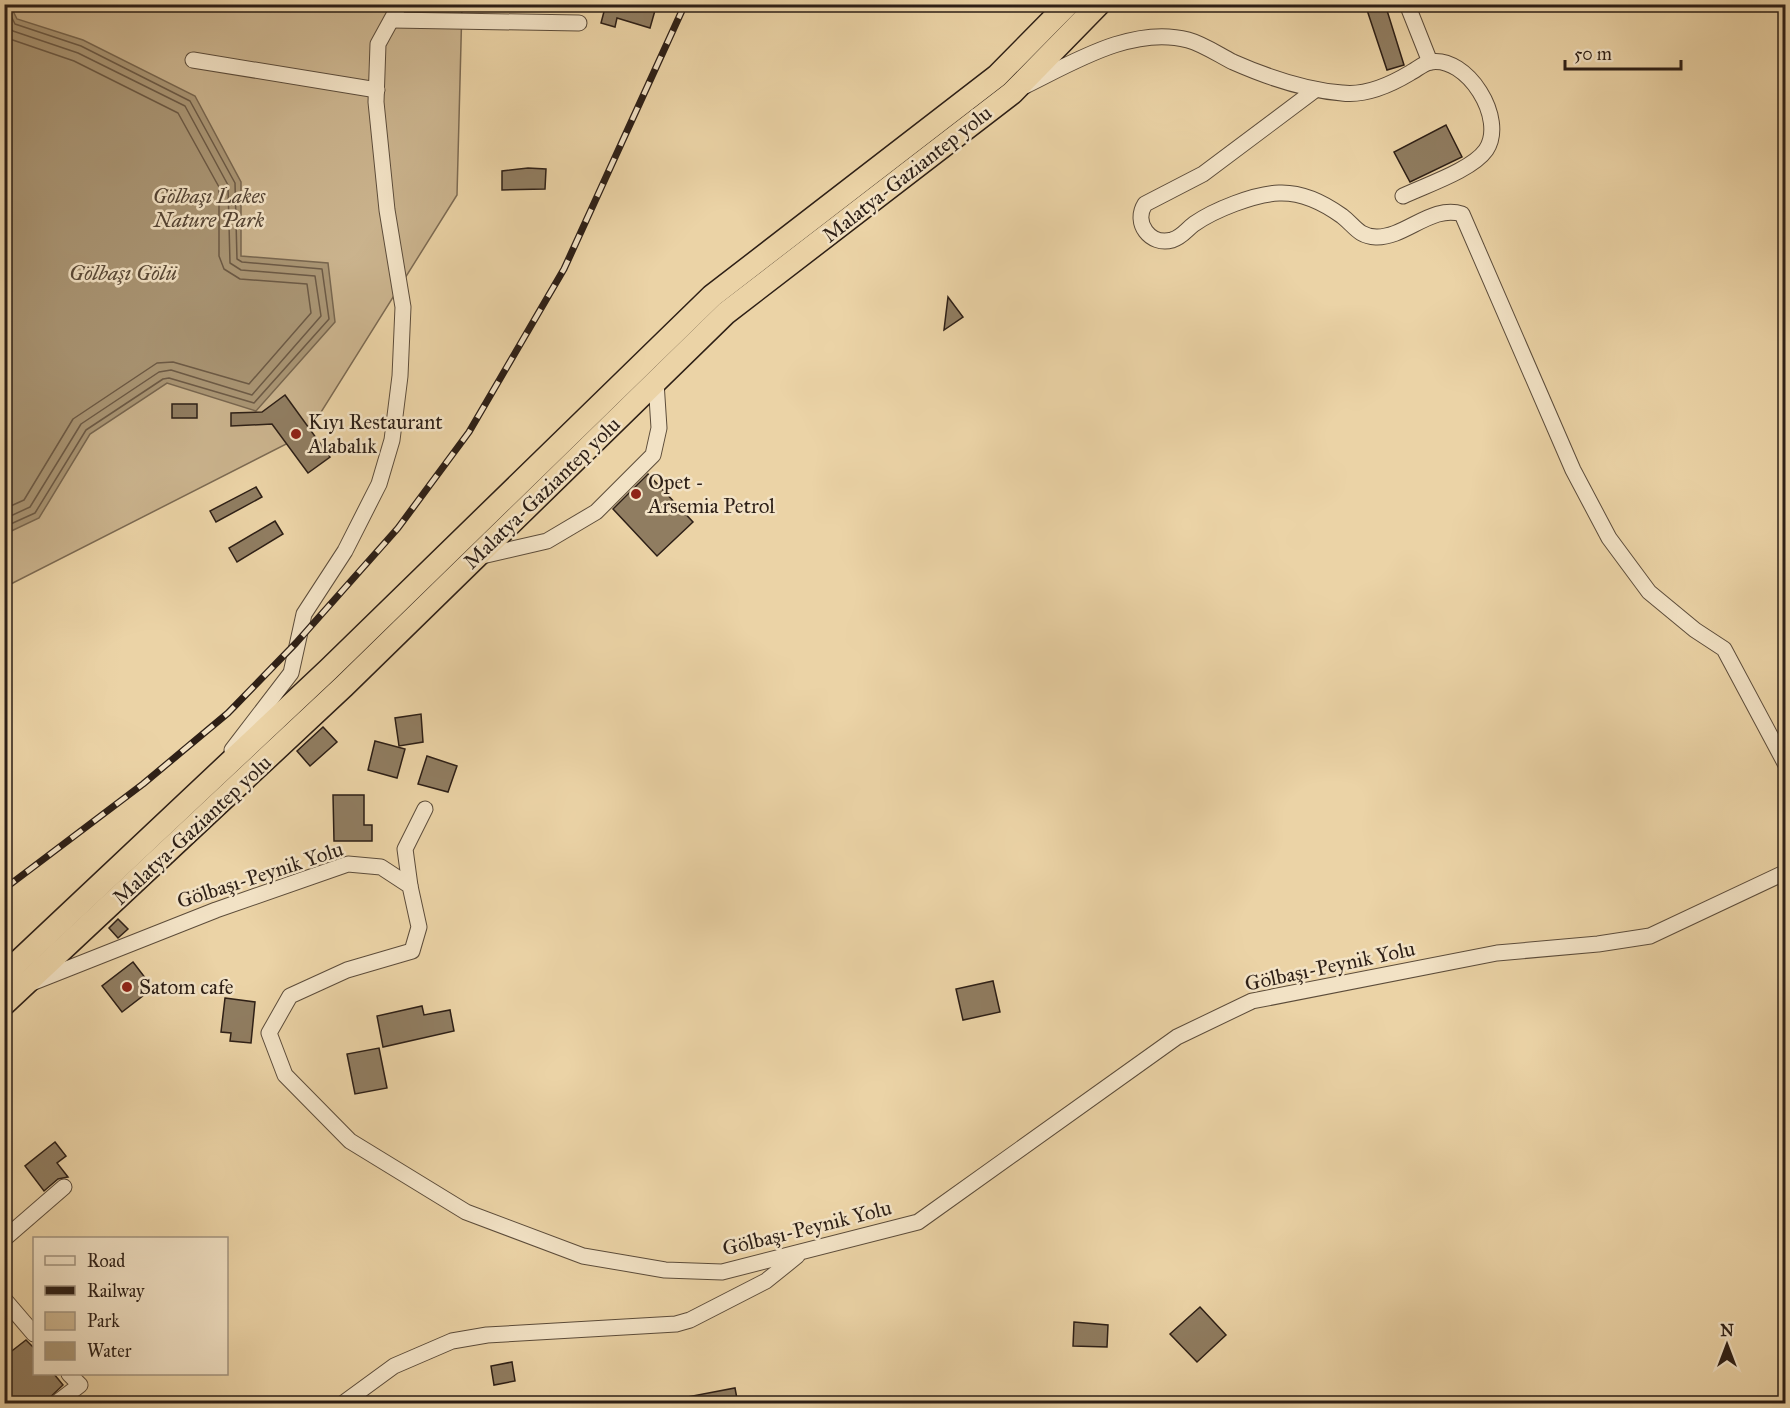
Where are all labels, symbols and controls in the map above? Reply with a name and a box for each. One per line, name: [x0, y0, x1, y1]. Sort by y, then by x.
scale bar: [1565, 33, 1680, 71]
text: 50 m: [1574, 43, 1612, 65]
street label: Malatya-Gaziantep yolu: [817, 100, 997, 248]
park label: Gölbaşı Lakes Nature Park: [153, 183, 266, 233]
water label: Gölbaşı Gölü: [69, 259, 177, 286]
place label: Kıyı Restaurant Alabalık: [307, 409, 443, 459]
street label: Malatya-Gaziantep yolu: [458, 411, 626, 575]
marker: Kıyı Restaurant Alabalık: [289, 427, 303, 441]
place label: Opet - Arsemia Petrol: [647, 469, 775, 519]
marker: Opet - Arsemia Petrol: [629, 487, 643, 501]
street label: Malatya-Gaziantep yolu: [107, 750, 277, 910]
street label: Gölbaşı-Peynik Yolu: [173, 836, 347, 914]
street label: Gölbaşı-Peynik Yolu: [1242, 935, 1418, 997]
place label: Satom cafe: [139, 974, 234, 1000]
marker: Satom cafe: [120, 980, 134, 994]
street label: Gölbaşı-Peynik Yolu: [720, 1194, 894, 1262]
legend: [33, 1237, 228, 1375]
text: Road: [87, 1250, 125, 1272]
text: Railway: [87, 1280, 145, 1302]
text: Park: [87, 1310, 120, 1332]
north arrow: [1697, 1315, 1757, 1375]
text: N: [1720, 1321, 1734, 1340]
text: Water: [87, 1340, 132, 1362]

